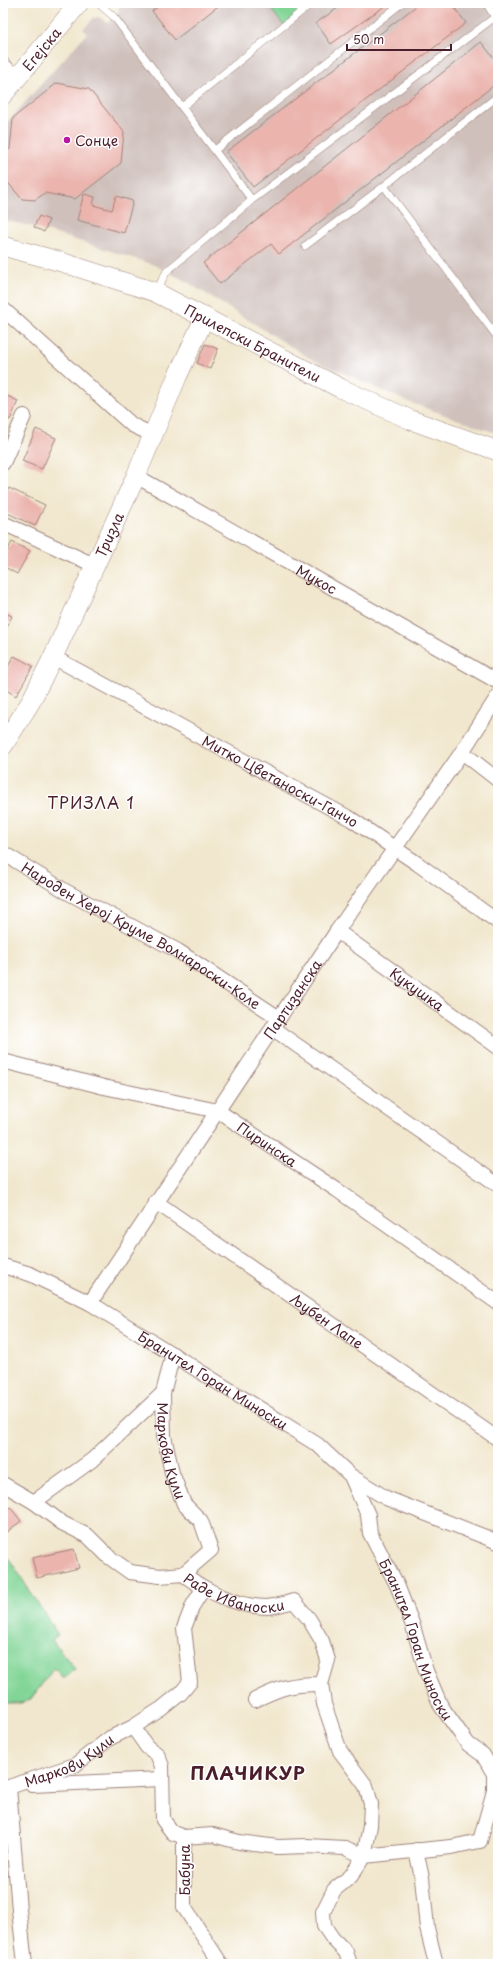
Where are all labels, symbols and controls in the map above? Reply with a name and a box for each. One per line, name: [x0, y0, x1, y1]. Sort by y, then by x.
street label: Егејска: [17, 22, 66, 75]
scale bar: [347, 26, 451, 52]
text: 50 m: [353, 30, 384, 48]
place label: Сонце: [75, 130, 118, 151]
marker: Сонце: [62, 135, 72, 145]
street label: Прилепски Бранители: [181, 299, 325, 387]
street label: Тризла: [90, 508, 129, 560]
street label: Мукос: [292, 559, 341, 599]
street label: Митко Цветаноски-Ганчо: [199, 730, 363, 832]
district label: ТРИЗЛА 1: [47, 790, 135, 814]
street label: Народен Херој Круме Волнароски-Коле: [18, 856, 265, 1014]
street label: Партизанска: [258, 955, 326, 1043]
street label: Кукушка: [386, 962, 449, 1016]
street label: Пиринска: [233, 1116, 302, 1171]
street label: Љубен Лапе: [286, 1288, 368, 1353]
street label: Бранител Горан Миноски: [134, 1325, 292, 1434]
street label: Маркови Кули: [153, 1402, 192, 1502]
street label: Бранител Горан Миноски: [374, 1555, 458, 1724]
street label: Раде Иваноски: [180, 1567, 286, 1618]
street label: Маркови Кули: [21, 1729, 118, 1792]
district label: ПЛАЧИКУР: [190, 1759, 306, 1786]
street label: Бабуна: [174, 1844, 195, 1896]

